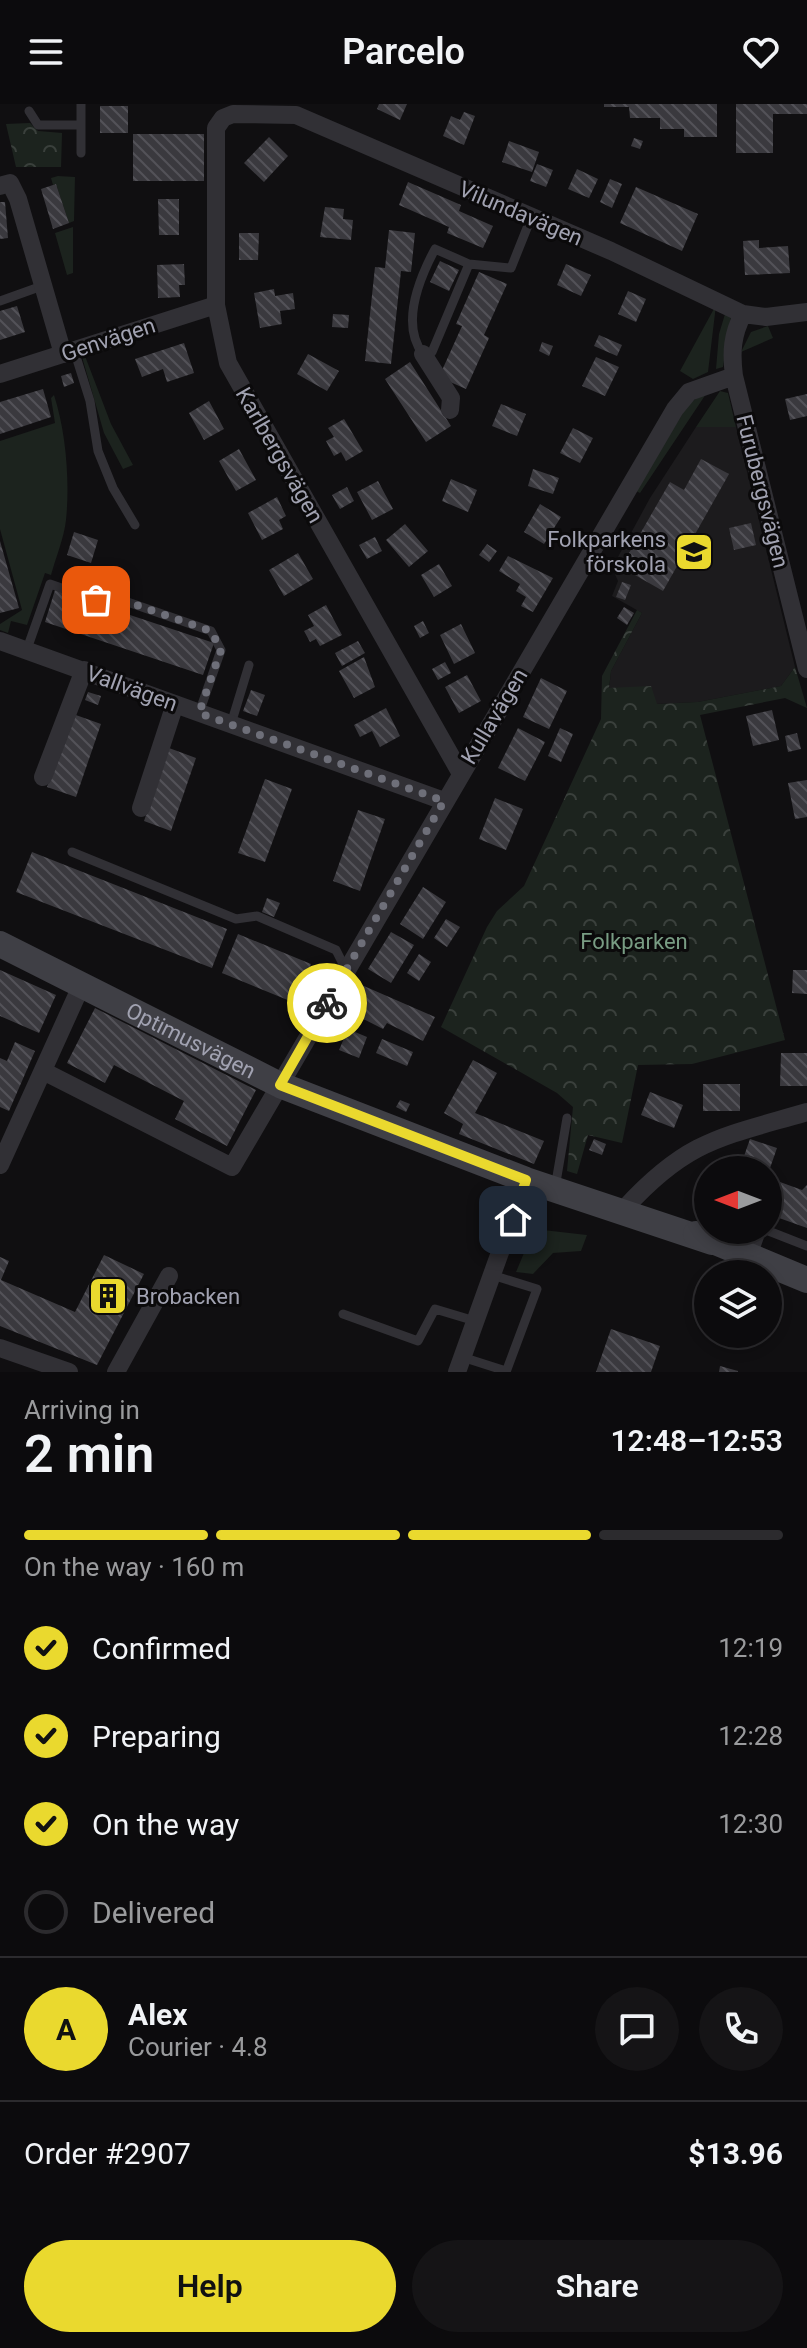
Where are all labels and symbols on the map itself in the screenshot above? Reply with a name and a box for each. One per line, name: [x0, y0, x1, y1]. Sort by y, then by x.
street label: Vilundavägen: [455, 176, 586, 251]
street label: Genvägen: [58, 313, 158, 366]
street label: Karlbergsvägen: [231, 383, 328, 527]
street label: Furubergsvägen: [731, 412, 794, 570]
place label: Folkparkens förskola: [547, 527, 666, 577]
school or university icon: Folkparkens förskola: [673, 531, 715, 573]
pin: [62, 566, 130, 634]
street label: Vallvägen: [83, 661, 181, 716]
street label: Kullavägen: [456, 664, 533, 768]
park label: Folkparken: [580, 929, 688, 954]
courier: [287, 963, 367, 1043]
street label: Optimusvägen: [122, 998, 260, 1084]
north arrow: [694, 1156, 782, 1244]
pin: [479, 1186, 547, 1254]
building icon: Brobacken: [87, 1275, 129, 1317]
place label: Brobacken: [136, 1284, 240, 1309]

